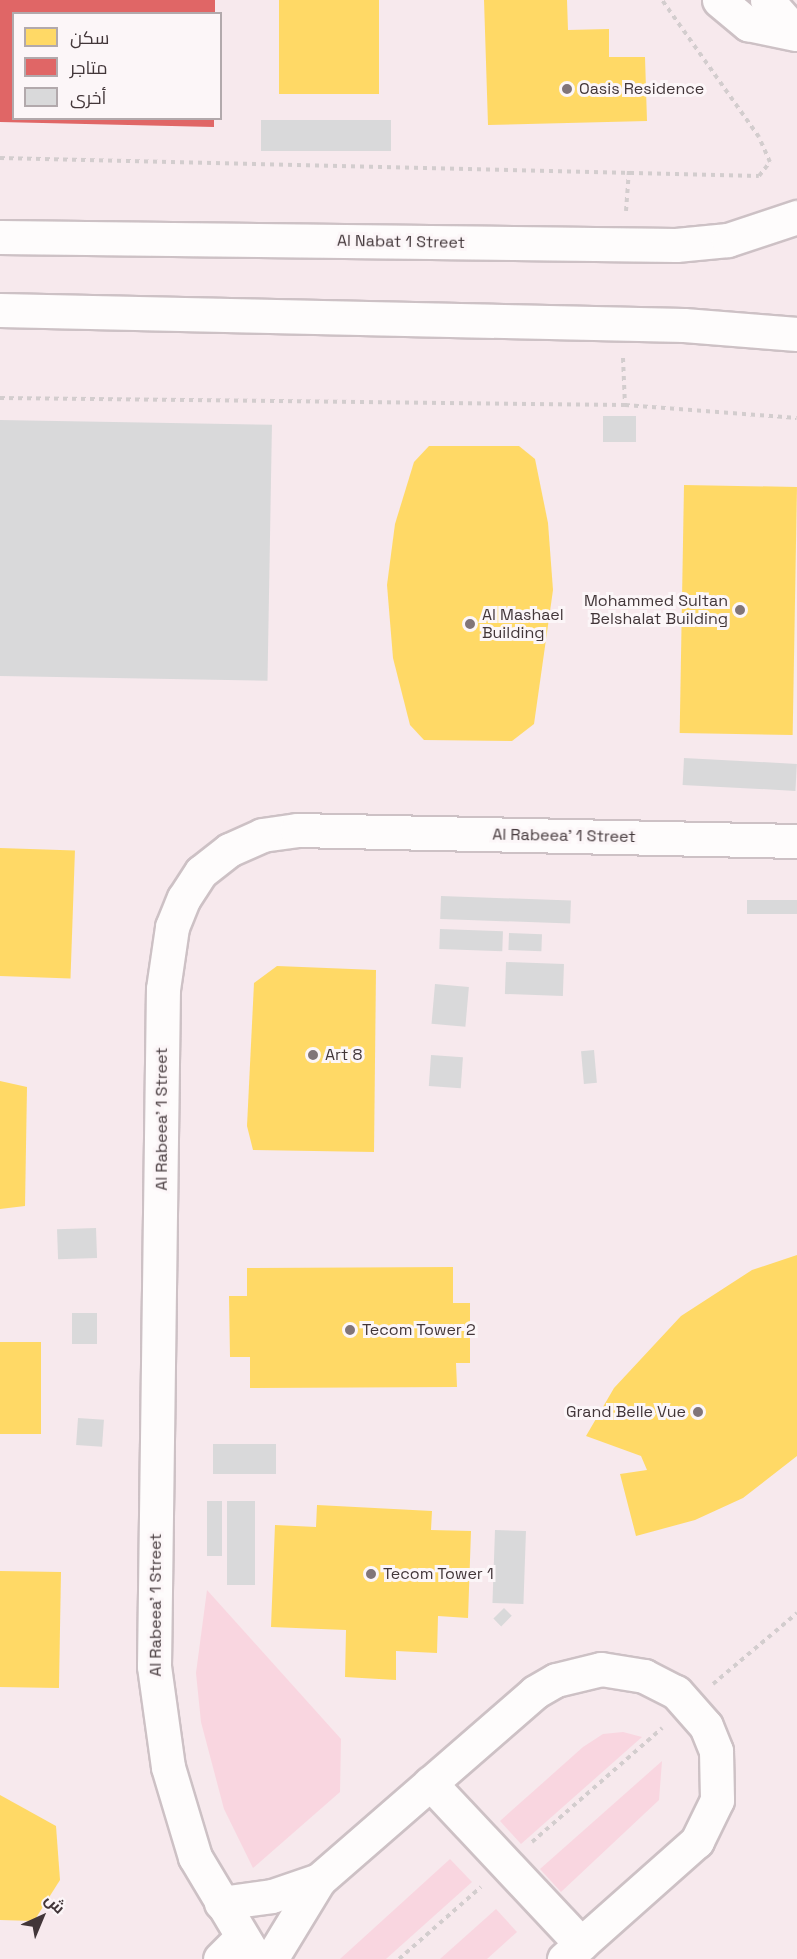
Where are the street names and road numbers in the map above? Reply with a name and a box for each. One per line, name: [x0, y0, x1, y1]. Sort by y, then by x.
street label: Al Nabat 1 Street: [337, 231, 465, 253]
street label: Al Rabeea' 1 Street: [492, 825, 636, 847]
street label: Al Rabeea' 1 Street: [152, 1047, 172, 1191]
street label: Al Rabeea' 1 Street: [146, 1533, 166, 1677]

